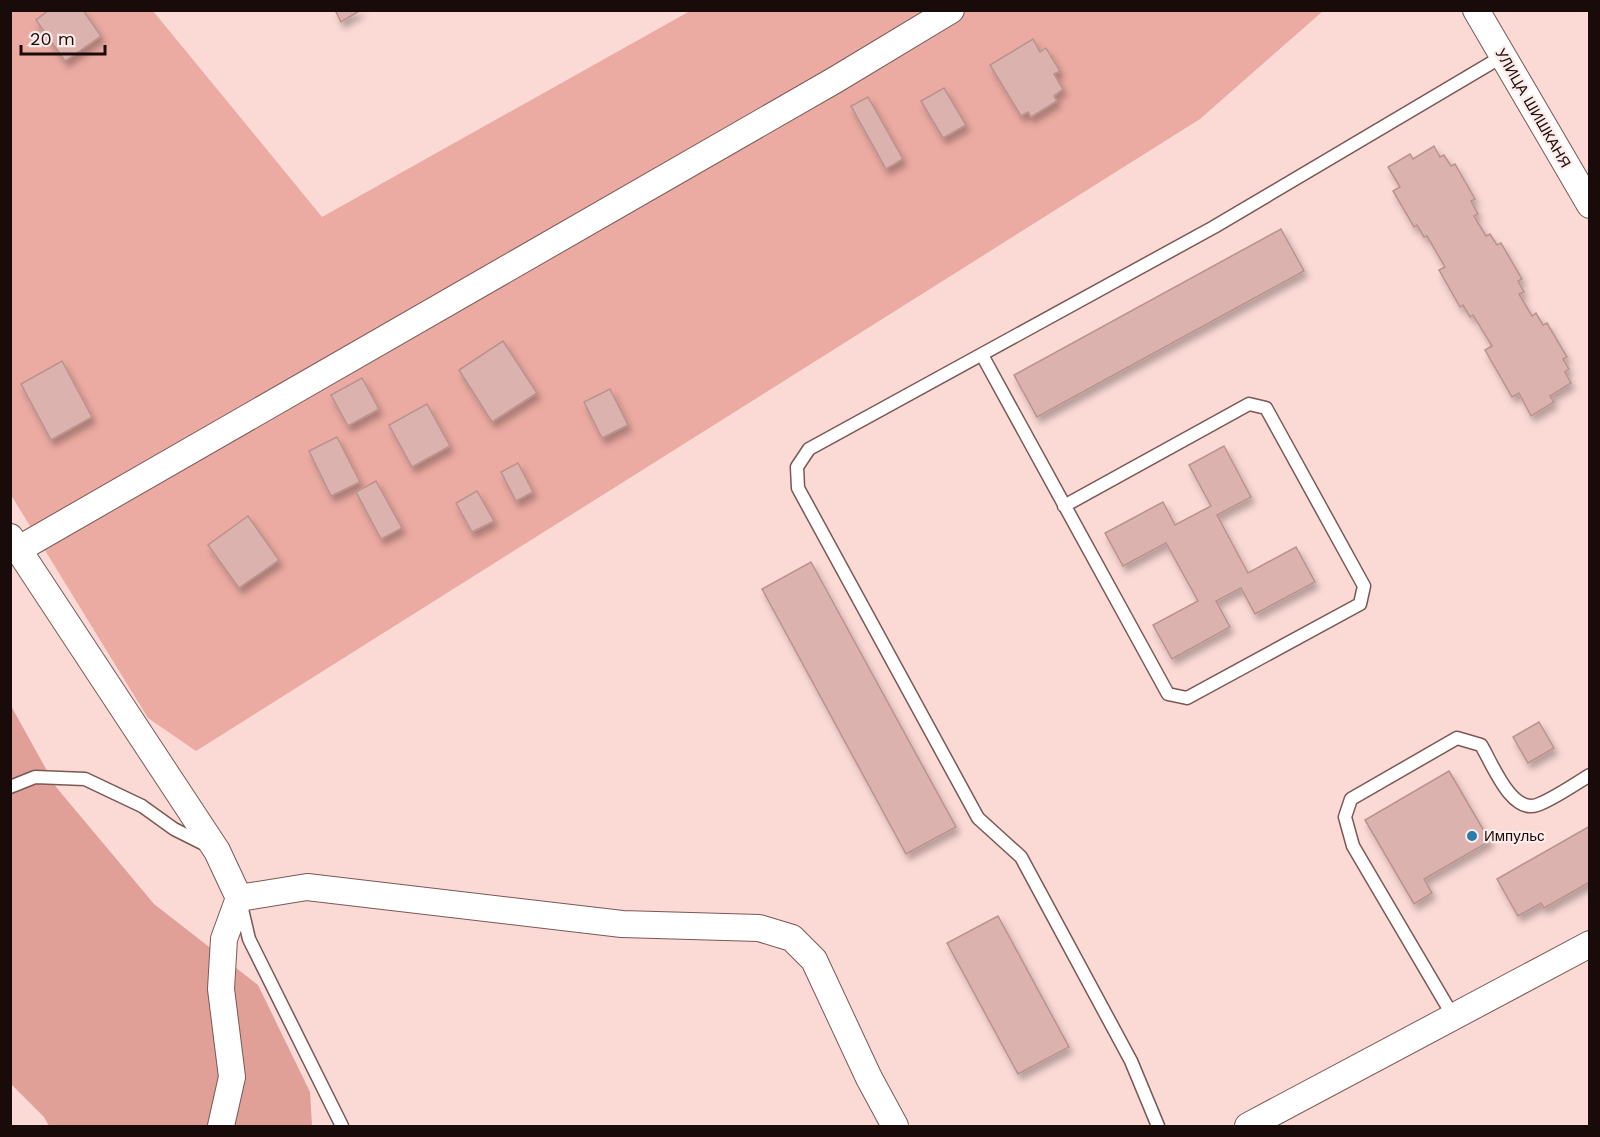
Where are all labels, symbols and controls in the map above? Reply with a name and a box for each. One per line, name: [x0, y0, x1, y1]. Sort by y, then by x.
scale bar: [21, 18, 105, 56]
text: 20 m: [30, 28, 75, 49]
street label: УЛИЦА ШИШКАНЯ: [1492, 45, 1574, 171]
place label: Импульс: [1484, 827, 1545, 845]
marker: Импульс: [1465, 829, 1479, 843]

